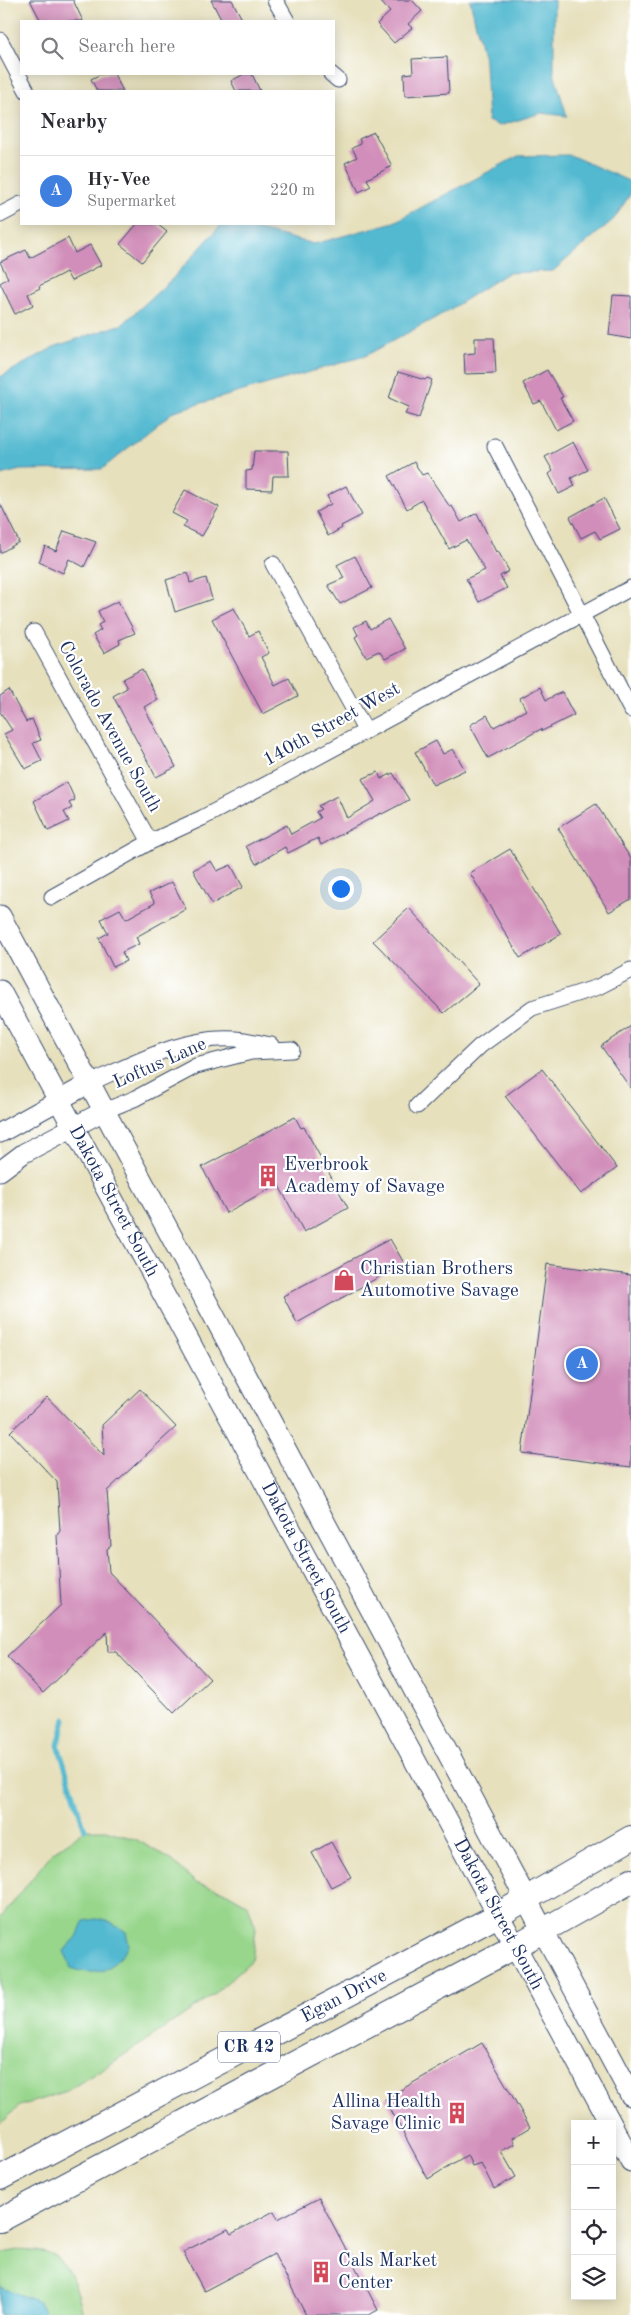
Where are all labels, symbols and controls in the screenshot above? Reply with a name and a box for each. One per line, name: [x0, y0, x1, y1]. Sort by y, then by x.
search box: [20, 20, 335, 75]
icon: search: [38, 34, 66, 62]
text: Search here: [78, 38, 175, 57]
text: Nearby: [40, 112, 108, 133]
text: Hy-Vee: [87, 171, 150, 190]
text: A: [50, 183, 62, 199]
text: 220 m: [270, 183, 315, 199]
text: Supermarket: [87, 194, 176, 210]
street label: Colorado Avenue South: [54, 638, 164, 816]
street label: 140th Street West: [260, 680, 404, 770]
your location: [328, 876, 354, 902]
street label: Loftus Lane: [111, 1035, 209, 1093]
street label: Dakota Street South: [65, 1122, 162, 1280]
place label: Everbrook Academy of Savage: [284, 1156, 445, 1197]
building icon: Everbrook Academy of Savage: [255, 1163, 281, 1189]
place label: Christian Brothers Automotive Savage: [360, 1260, 519, 1301]
shop icon: Christian Brothers Automotive Savage: [331, 1267, 357, 1293]
pin: A: [566, 1345, 598, 1383]
street label: Dakota Street South: [257, 1479, 354, 1637]
street label: Dakota Street South: [449, 1835, 546, 1993]
street label: Egan Drive: [298, 1966, 390, 2027]
road number: CR 42: [218, 2031, 280, 2062]
place label: Allina Health Savage Clinic: [331, 2093, 441, 2134]
building icon: Allina Health Savage Clinic: [444, 2100, 470, 2126]
map controls: [571, 2120, 616, 2300]
button: +: [571, 2120, 616, 2165]
button: −: [571, 2165, 616, 2210]
button: locate: [571, 2210, 616, 2255]
place label: Cals Market Center: [338, 2252, 437, 2293]
button: layers: [571, 2255, 616, 2300]
building icon: Cals Market Center: [308, 2259, 334, 2285]

